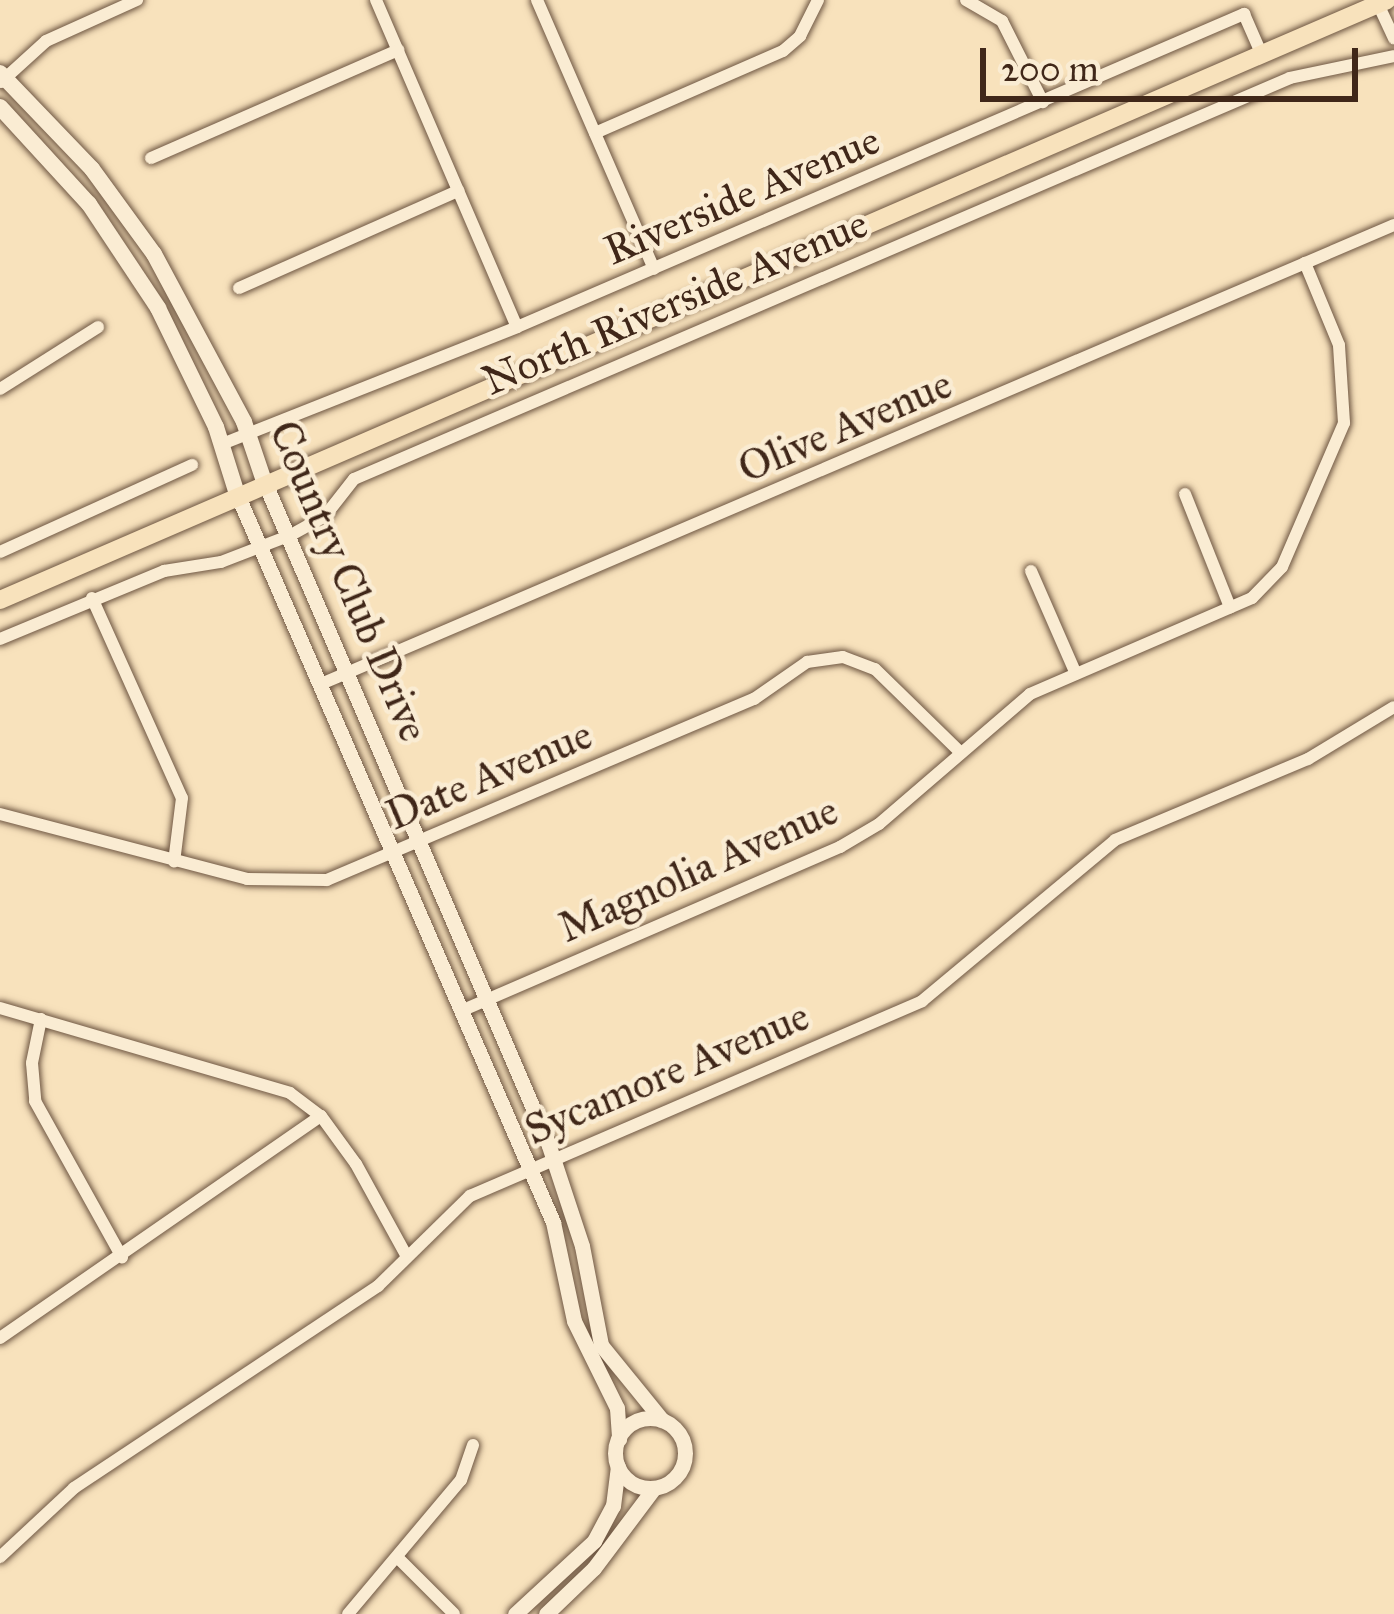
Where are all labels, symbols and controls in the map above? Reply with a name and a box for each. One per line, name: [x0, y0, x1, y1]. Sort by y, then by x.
scale bar: [986, 24, 1364, 98]
text: 200 m: [1001, 47, 1099, 91]
street label: Riverside Avenue: [597, 114, 887, 276]
street label: North Riverside Avenue: [475, 198, 875, 406]
street label: Olive Avenue: [731, 359, 959, 493]
street label: Country Club Drive: [259, 413, 439, 749]
street label: Date Avenue: [379, 709, 599, 841]
street label: Magnolia Avenue: [551, 785, 845, 953]
street label: Sycamore Avenue: [518, 991, 816, 1155]

